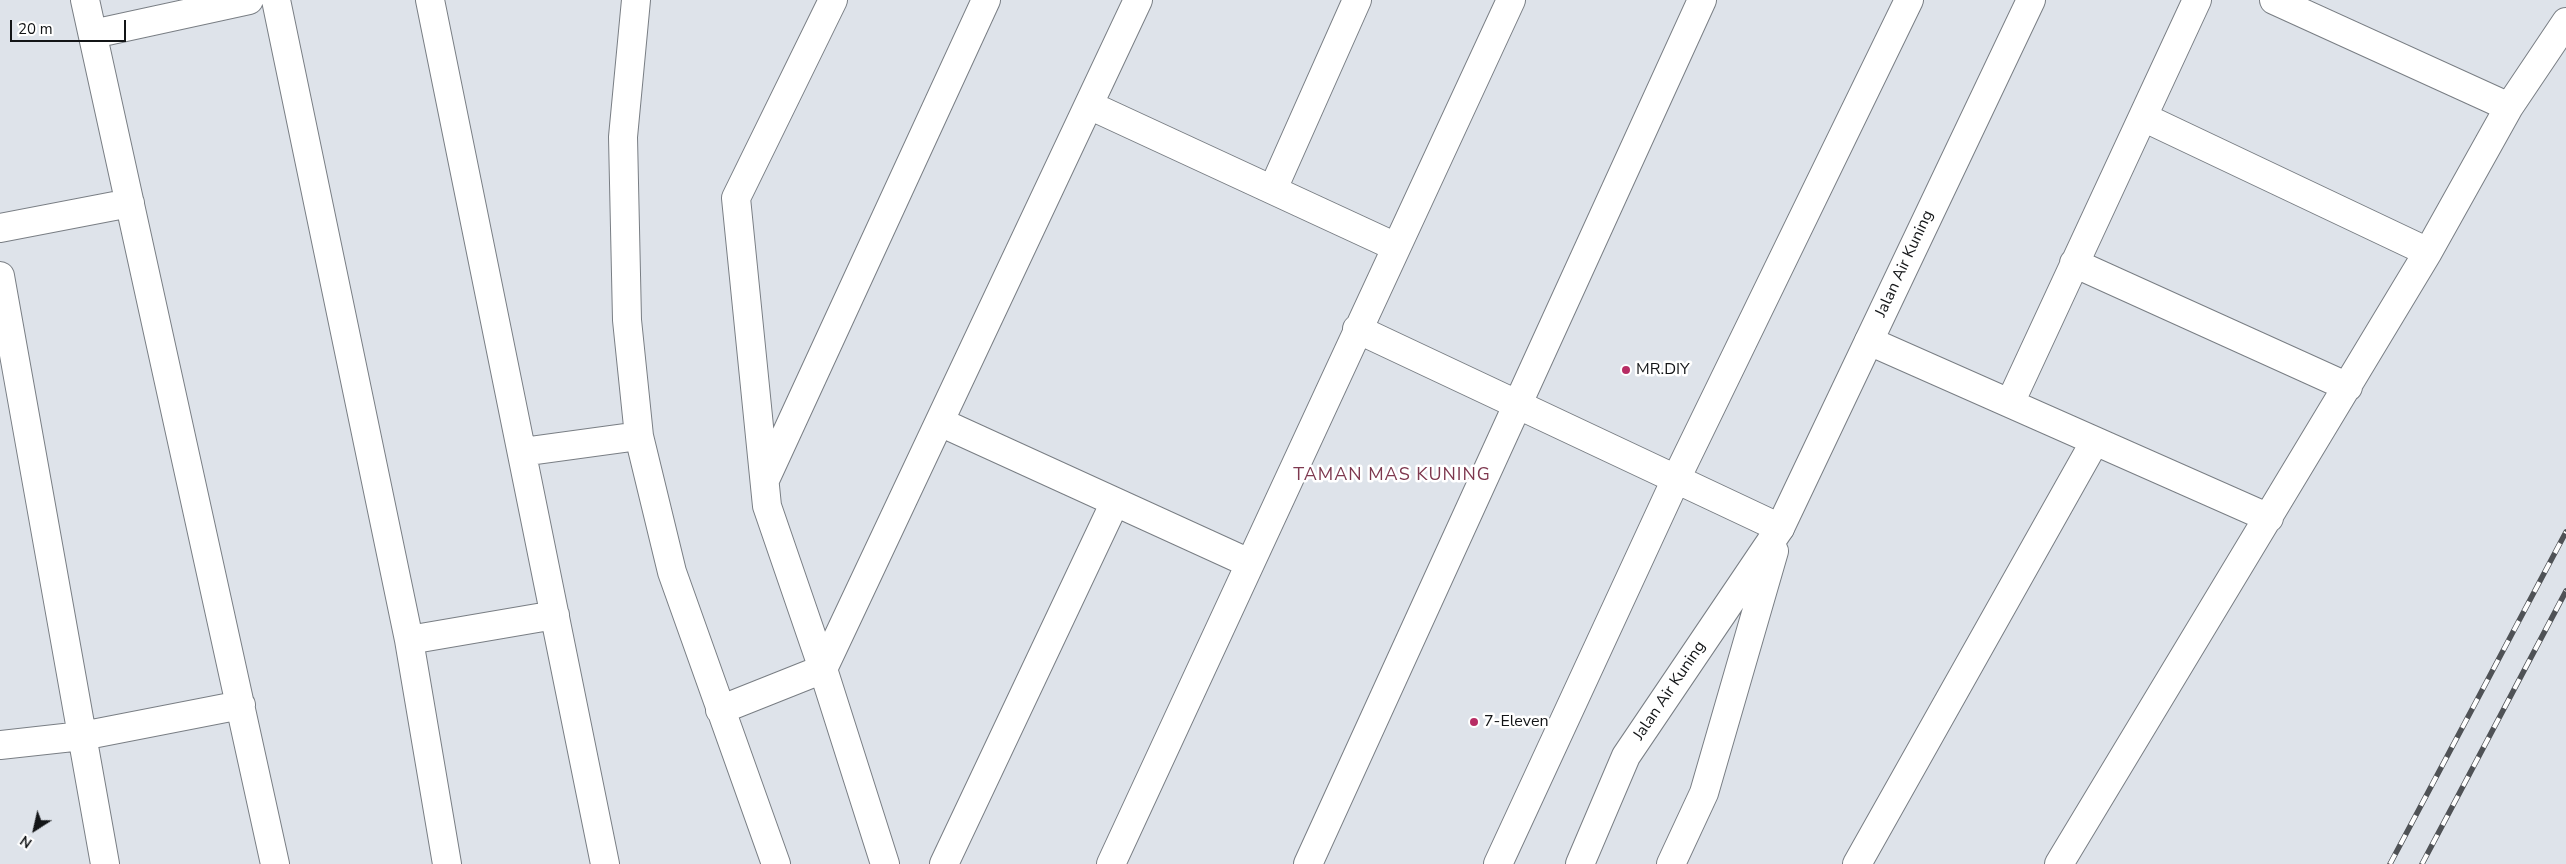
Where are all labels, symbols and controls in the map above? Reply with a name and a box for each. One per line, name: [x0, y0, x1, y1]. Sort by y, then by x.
scale bar: [12, 10, 129, 42]
text: 20 m: [18, 19, 53, 39]
street label: Jalan Air Kuning: [1872, 208, 1938, 320]
place label: MR.DIY: [1636, 360, 1690, 380]
marker: MR.DIY: [1620, 364, 1632, 376]
district label: TAMAN MAS KUNING: [1291, 465, 1493, 487]
street label: Jalan Air Kuning: [1630, 638, 1710, 744]
place label: 7-Eleven: [1484, 712, 1548, 732]
marker: 7-Eleven: [1468, 716, 1480, 728]
north arrow: [10, 804, 60, 854]
text: N: [16, 831, 36, 852]

